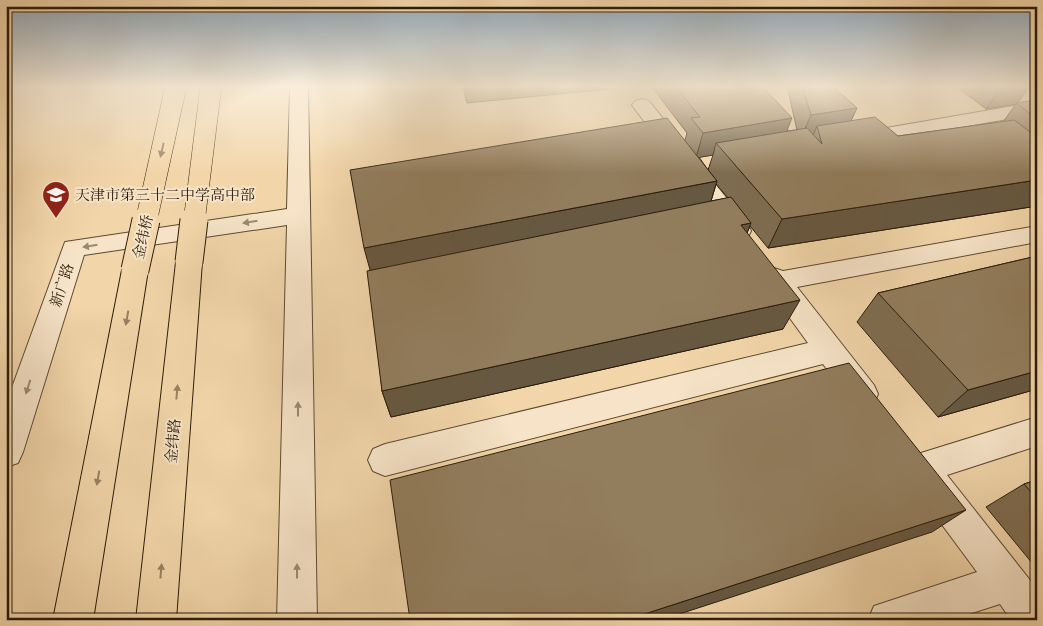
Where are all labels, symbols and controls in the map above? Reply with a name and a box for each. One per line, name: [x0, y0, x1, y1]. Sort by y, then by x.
one-way arrow: [158, 143, 166, 158]
school or university icon: 天津市第三十二中学高中部: [41, 180, 71, 219]
place label: 天津市第三十二中学高中部: [75, 186, 255, 204]
street label: 金纬桥: [129, 213, 157, 261]
one-way arrow: [242, 218, 258, 226]
one-way arrow: [81, 242, 97, 250]
street label: 新广路: [46, 261, 78, 309]
one-way arrow: [122, 311, 130, 327]
one-way arrow: [23, 380, 31, 395]
one-way arrow: [173, 384, 181, 400]
one-way arrow: [294, 400, 302, 416]
street label: 金纬路: [162, 418, 184, 464]
one-way arrow: [93, 471, 101, 487]
one-way arrow: [157, 563, 165, 579]
one-way arrow: [293, 563, 301, 579]

